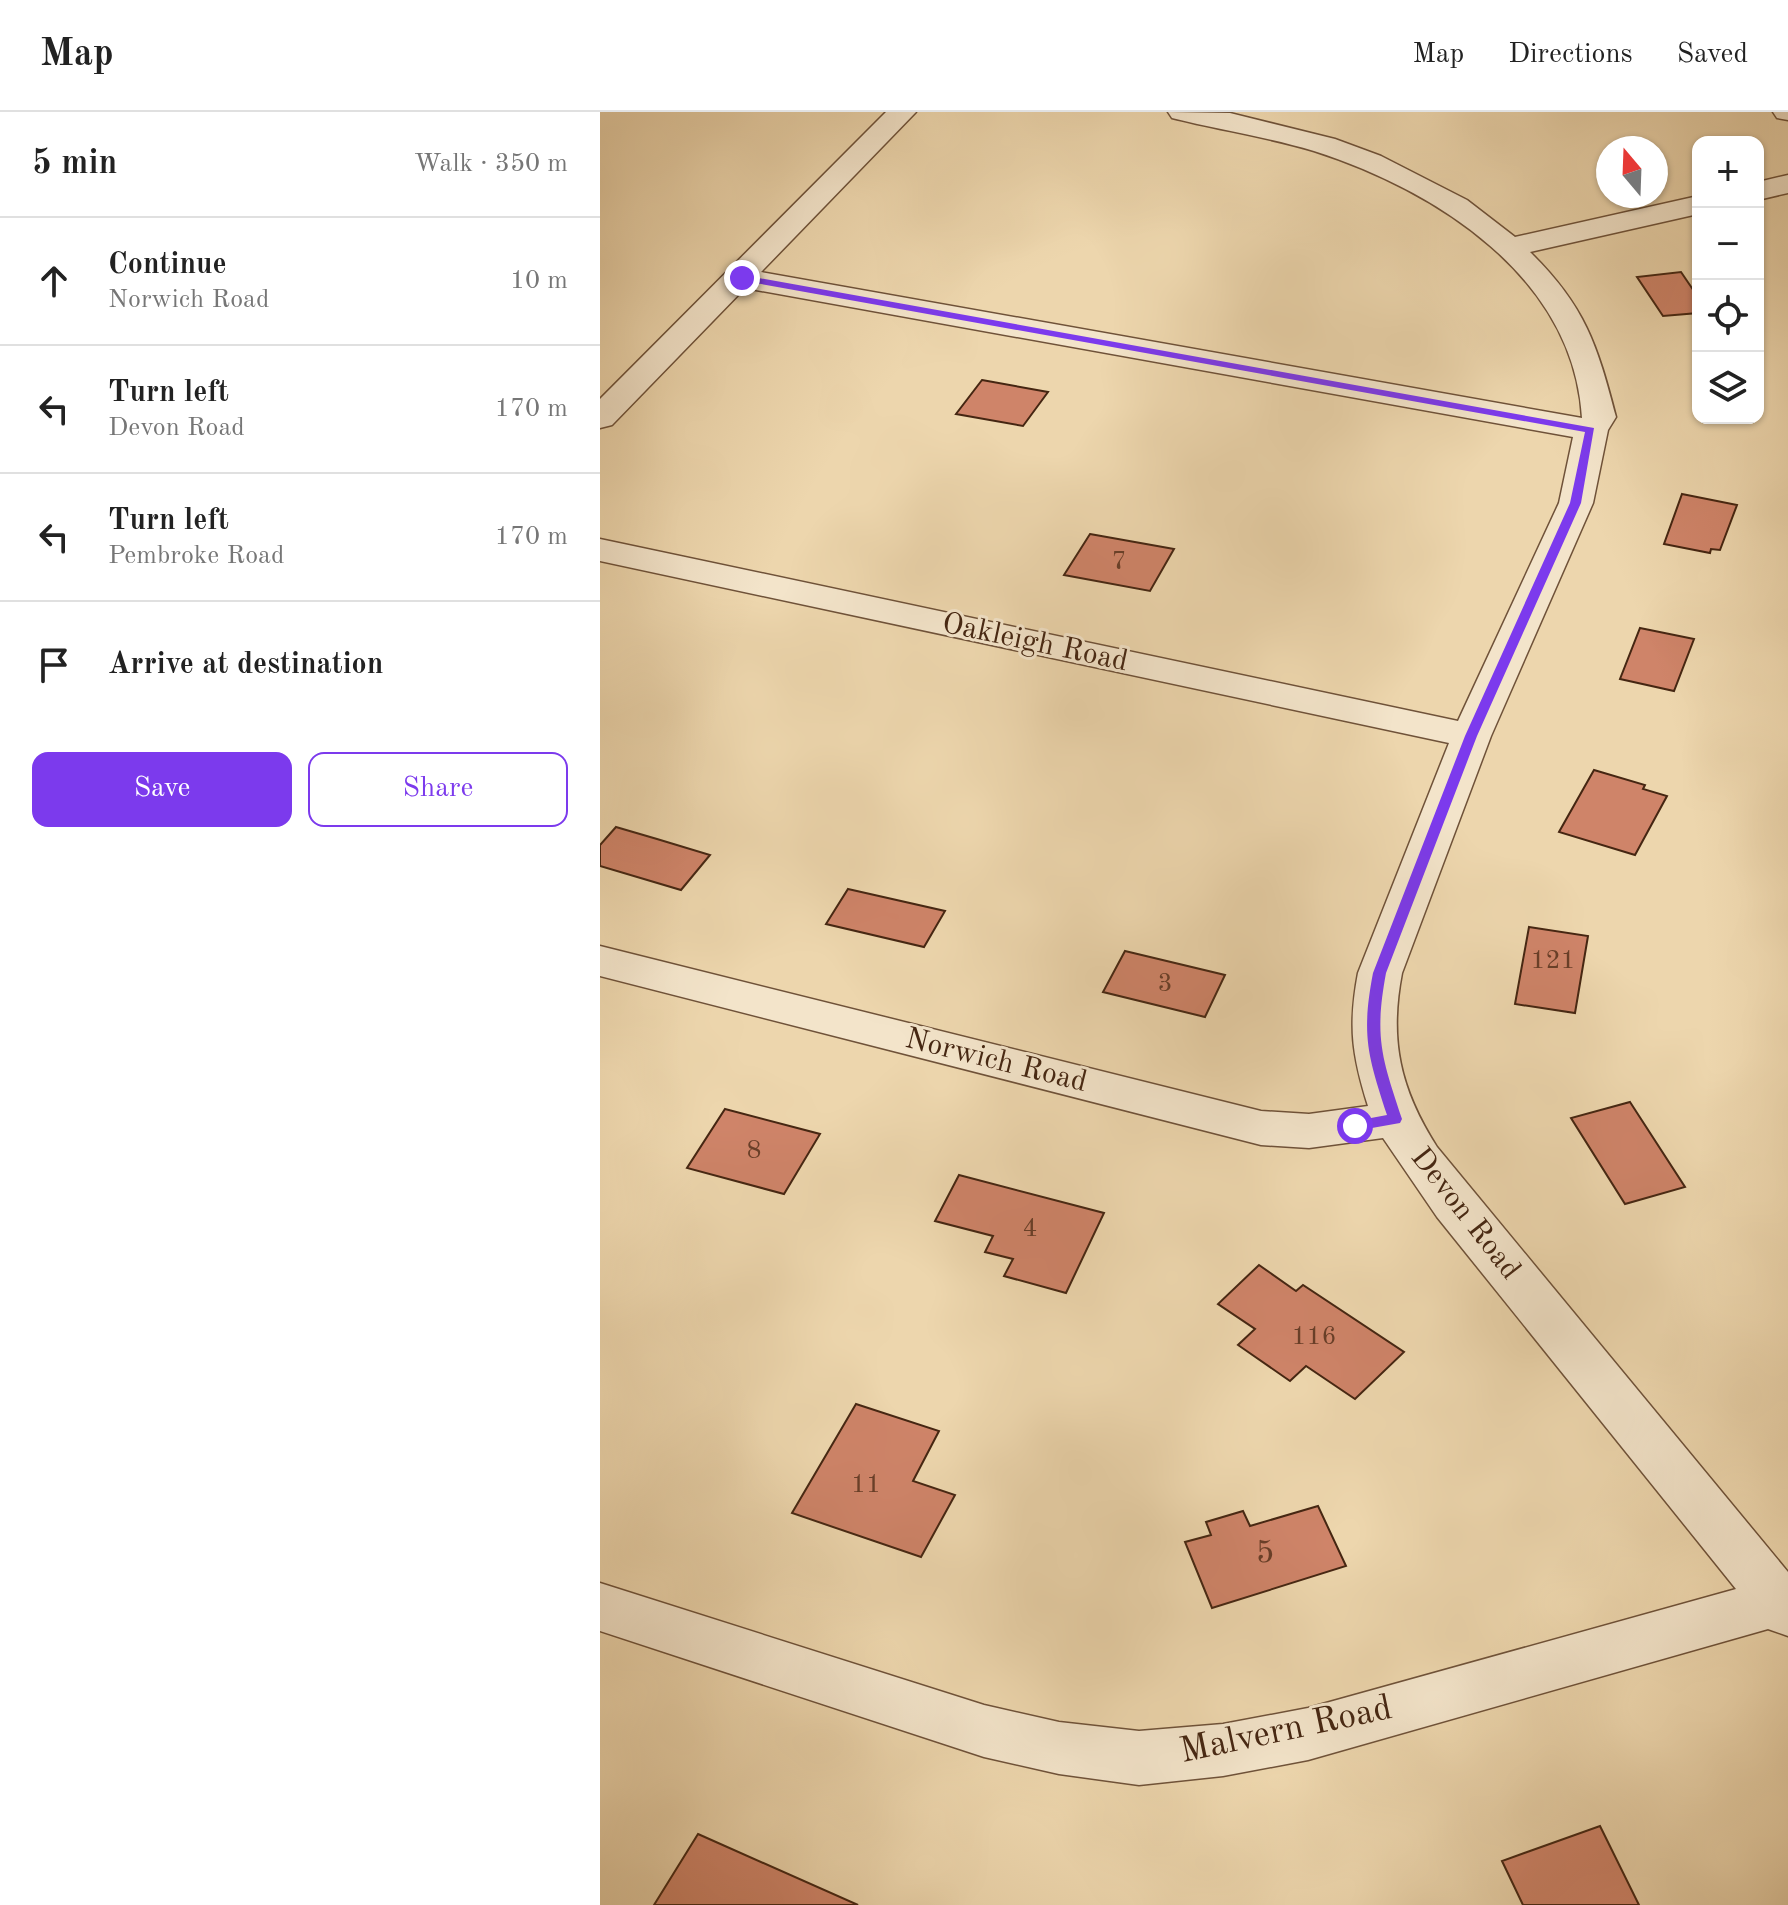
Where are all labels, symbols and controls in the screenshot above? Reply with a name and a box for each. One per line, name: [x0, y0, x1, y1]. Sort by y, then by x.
text: Map: [40, 36, 114, 74]
text: Map: [1412, 41, 1464, 69]
text: Directions: [1508, 41, 1633, 69]
text: Saved: [1677, 41, 1748, 69]
north arrow: [1596, 136, 1668, 208]
map controls: [1692, 136, 1764, 424]
button: +: [1692, 136, 1764, 208]
text: 5 min: [32, 147, 117, 181]
text: Walk · 350 m: [414, 151, 568, 177]
button: −: [1692, 208, 1764, 280]
text: Continue: [108, 250, 227, 280]
icon: ahead: [32, 259, 76, 303]
route end: [724, 260, 760, 296]
text: 10 m: [510, 268, 568, 294]
button: locate: [1692, 280, 1764, 352]
text: Norwich Road: [108, 287, 269, 313]
button: layers: [1692, 352, 1764, 424]
text: Turn left: [108, 378, 229, 408]
icon: left: [32, 387, 76, 431]
text: 170 m: [495, 396, 568, 422]
text: Devon Road: [108, 415, 245, 441]
text: Turn left: [108, 506, 229, 536]
icon: left: [32, 515, 76, 559]
text: 170 m: [495, 524, 568, 550]
text: Pembroke Road: [108, 543, 285, 569]
house number: 7: [1111, 549, 1127, 575]
street label: Oakleigh Road: [939, 609, 1131, 677]
icon: arrive: [32, 643, 76, 687]
text: Arrive at destination: [108, 650, 383, 680]
button: Save: [32, 752, 292, 827]
button: Share: [308, 752, 568, 827]
house number: 121: [1530, 948, 1576, 974]
house number: 3: [1157, 971, 1173, 997]
street label: Norwich Road: [902, 1024, 1090, 1098]
route start: [1337, 1108, 1373, 1144]
house number: 8: [746, 1138, 762, 1164]
street label: Devon Road: [1405, 1143, 1525, 1285]
house number: 4: [1022, 1216, 1038, 1242]
house number: 116: [1291, 1324, 1337, 1350]
house number: 11: [851, 1472, 881, 1498]
house number: 5: [1256, 1538, 1274, 1570]
street label: Malvern Road: [1177, 1691, 1395, 1771]

